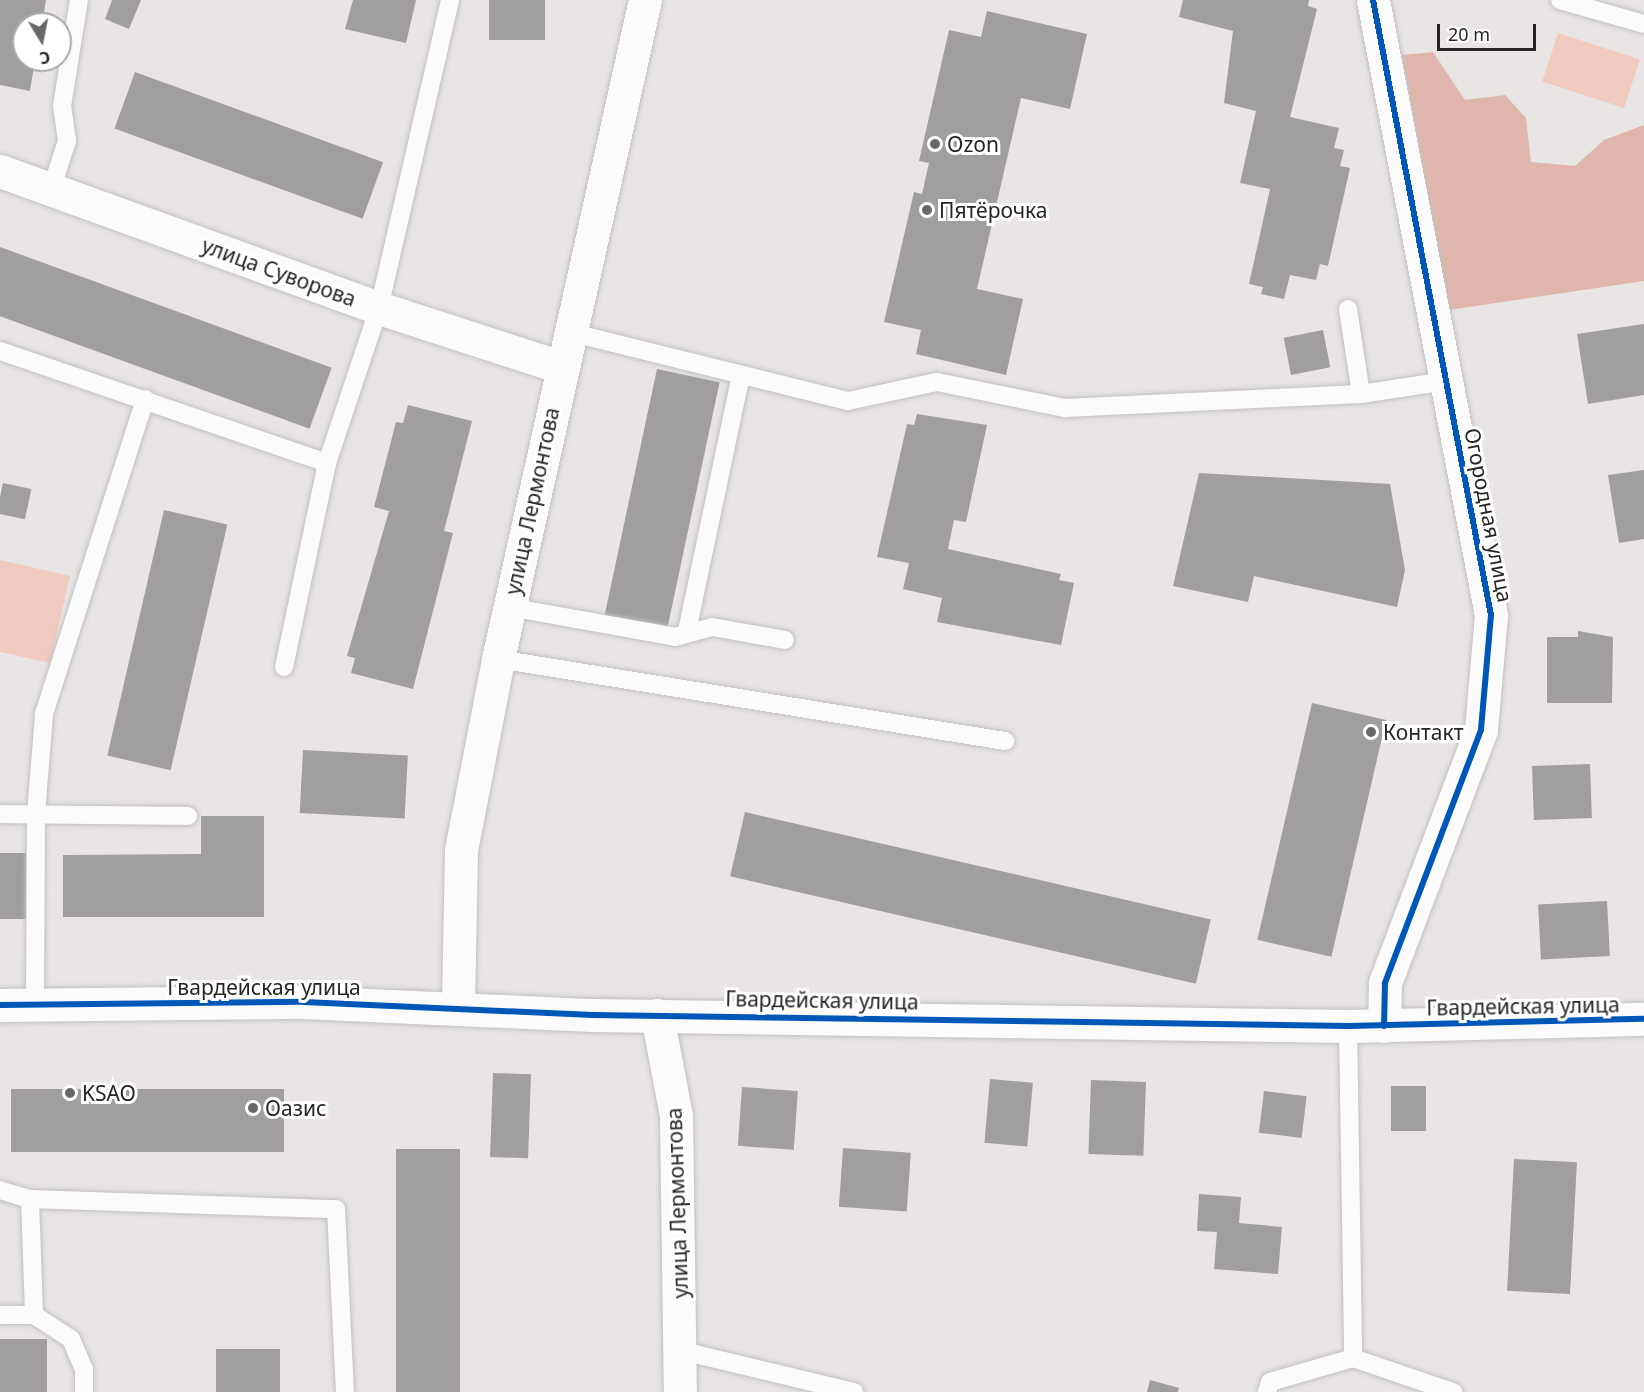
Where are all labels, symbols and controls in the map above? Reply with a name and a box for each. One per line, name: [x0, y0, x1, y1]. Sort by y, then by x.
north arrow: [12, 12, 72, 72]
scale bar: [1440, 12, 1539, 50]
text: 20 m: [1448, 22, 1490, 46]
text: С: [38, 46, 52, 69]
place label: Ozon: [947, 131, 999, 157]
marker: Ozon: [928, 137, 942, 151]
place label: Пятёрочка: [939, 197, 1047, 223]
marker: Пятёрочка: [920, 203, 934, 217]
street label: улица Суворова: [198, 232, 360, 312]
street label: улица Лермонтова: [500, 405, 564, 597]
street label: Огородная улица: [1460, 426, 1518, 604]
place label: Контакт: [1383, 719, 1463, 745]
marker: Контакт: [1364, 725, 1378, 739]
street label: Гвардейская улица: [167, 974, 361, 1000]
street label: Гвардейская улица: [725, 986, 919, 1014]
street label: Гвардейская улица: [1426, 992, 1620, 1020]
place label: KSAO: [82, 1080, 136, 1106]
marker: KSAO: [63, 1086, 77, 1100]
place label: Оазис: [265, 1095, 326, 1121]
marker: Оазис: [246, 1101, 260, 1115]
street label: улица Лермонтова: [661, 1107, 693, 1299]

